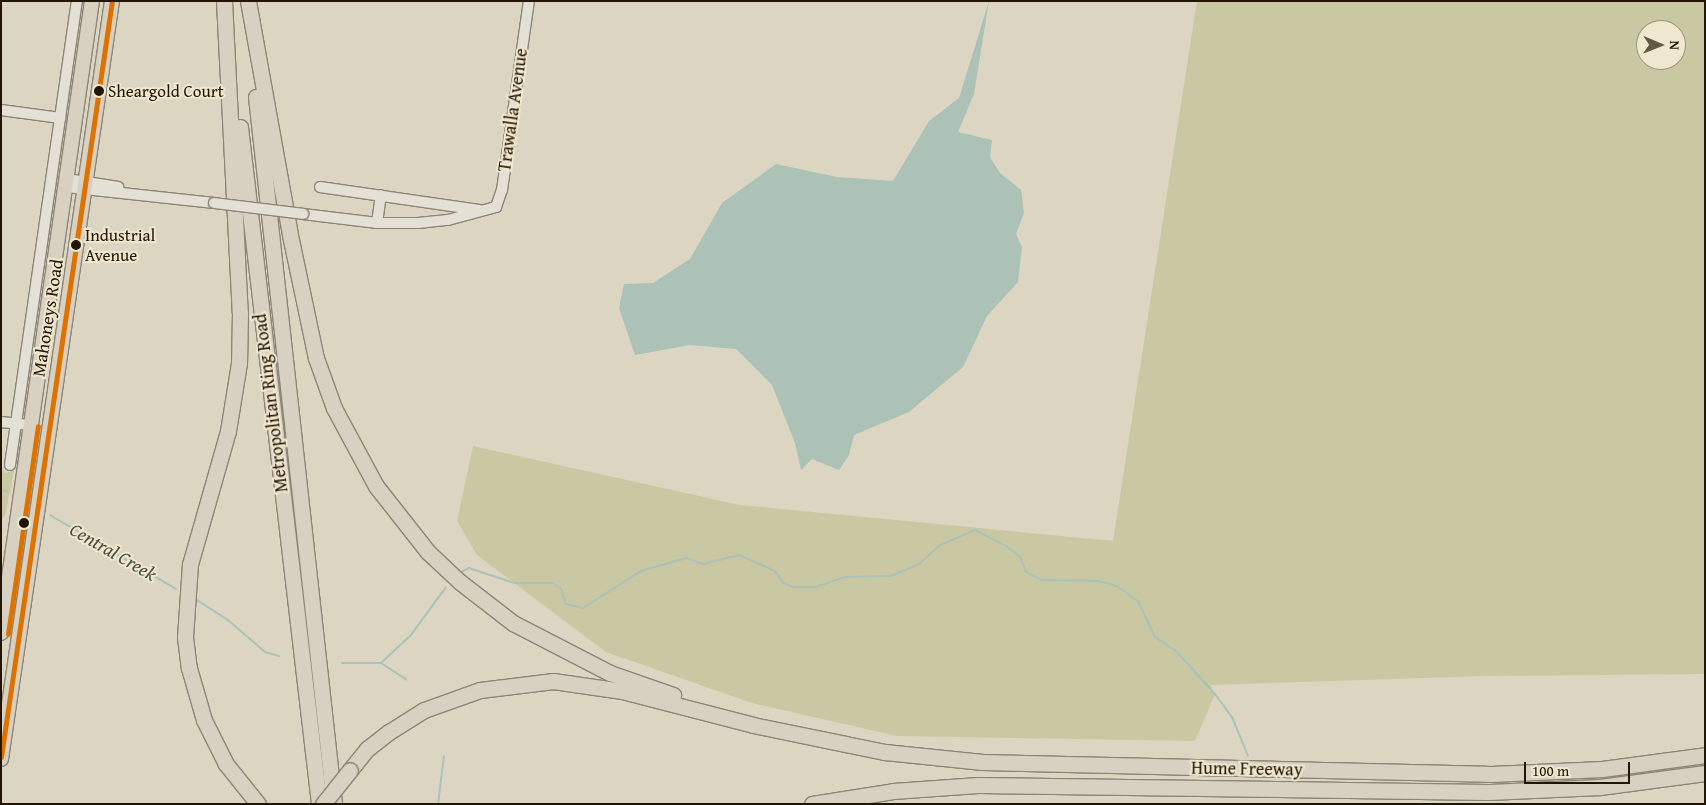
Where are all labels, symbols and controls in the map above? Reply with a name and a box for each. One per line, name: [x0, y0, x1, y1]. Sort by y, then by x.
north arrow: [1636, 20, 1686, 70]
text: N: [1665, 40, 1685, 50]
street label: Trawalla Avenue: [494, 47, 532, 173]
place label: Sheargold Court: [108, 81, 224, 101]
marker: Sheargold Court: [94, 86, 104, 96]
place label: Industrial Avenue: [85, 225, 155, 265]
marker: Industrial Avenue: [71, 240, 81, 250]
street label: Mahoneys Road: [28, 258, 68, 378]
street label: Metropolitan Ring Road: [249, 312, 293, 494]
unlabelled marker: [19, 518, 29, 528]
water label: Central Creek: [66, 518, 160, 586]
scale bar: [1526, 752, 1632, 784]
street label: Hume Freeway: [1191, 757, 1303, 781]
text: 100 m: [1532, 760, 1569, 781]

